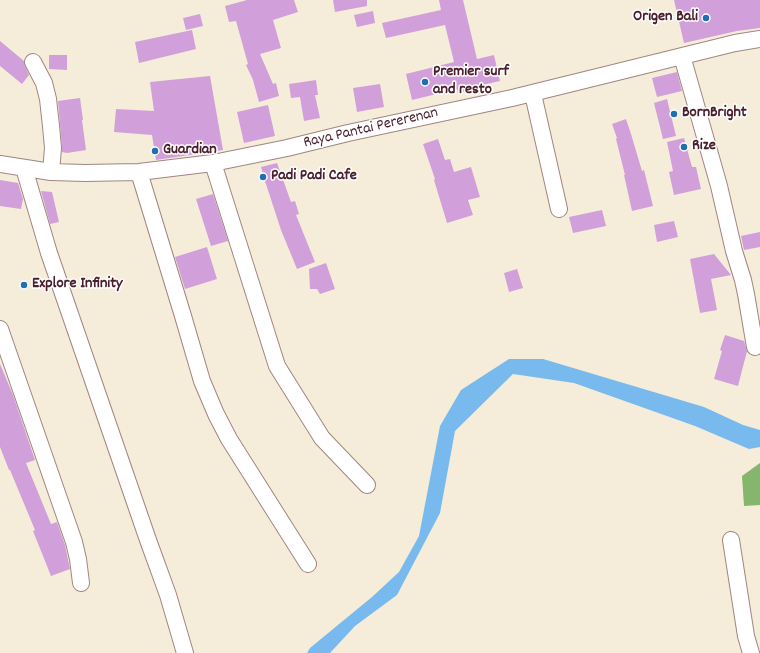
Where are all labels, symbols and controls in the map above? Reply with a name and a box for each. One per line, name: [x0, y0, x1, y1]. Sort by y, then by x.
place label: Origen Bali: [633, 8, 698, 28]
marker: Origen Bali: [701, 13, 711, 23]
place label: Premier surf and resto: [433, 63, 509, 101]
marker: Premier surf and resto: [420, 77, 430, 87]
street label: Raya Pantai Pererenan: [302, 104, 440, 154]
place label: BornBright: [682, 104, 747, 124]
marker: BornBright: [669, 109, 679, 119]
place label: Rize: [692, 137, 716, 157]
place label: Guardian: [163, 141, 217, 161]
marker: Rize: [679, 142, 689, 152]
marker: Guardian: [150, 146, 160, 156]
place label: Padi Padi Cafe: [271, 167, 357, 187]
marker: Padi Padi Cafe: [258, 172, 268, 182]
place label: Explore Infinity: [32, 275, 123, 295]
marker: Explore Infinity: [19, 280, 29, 290]

